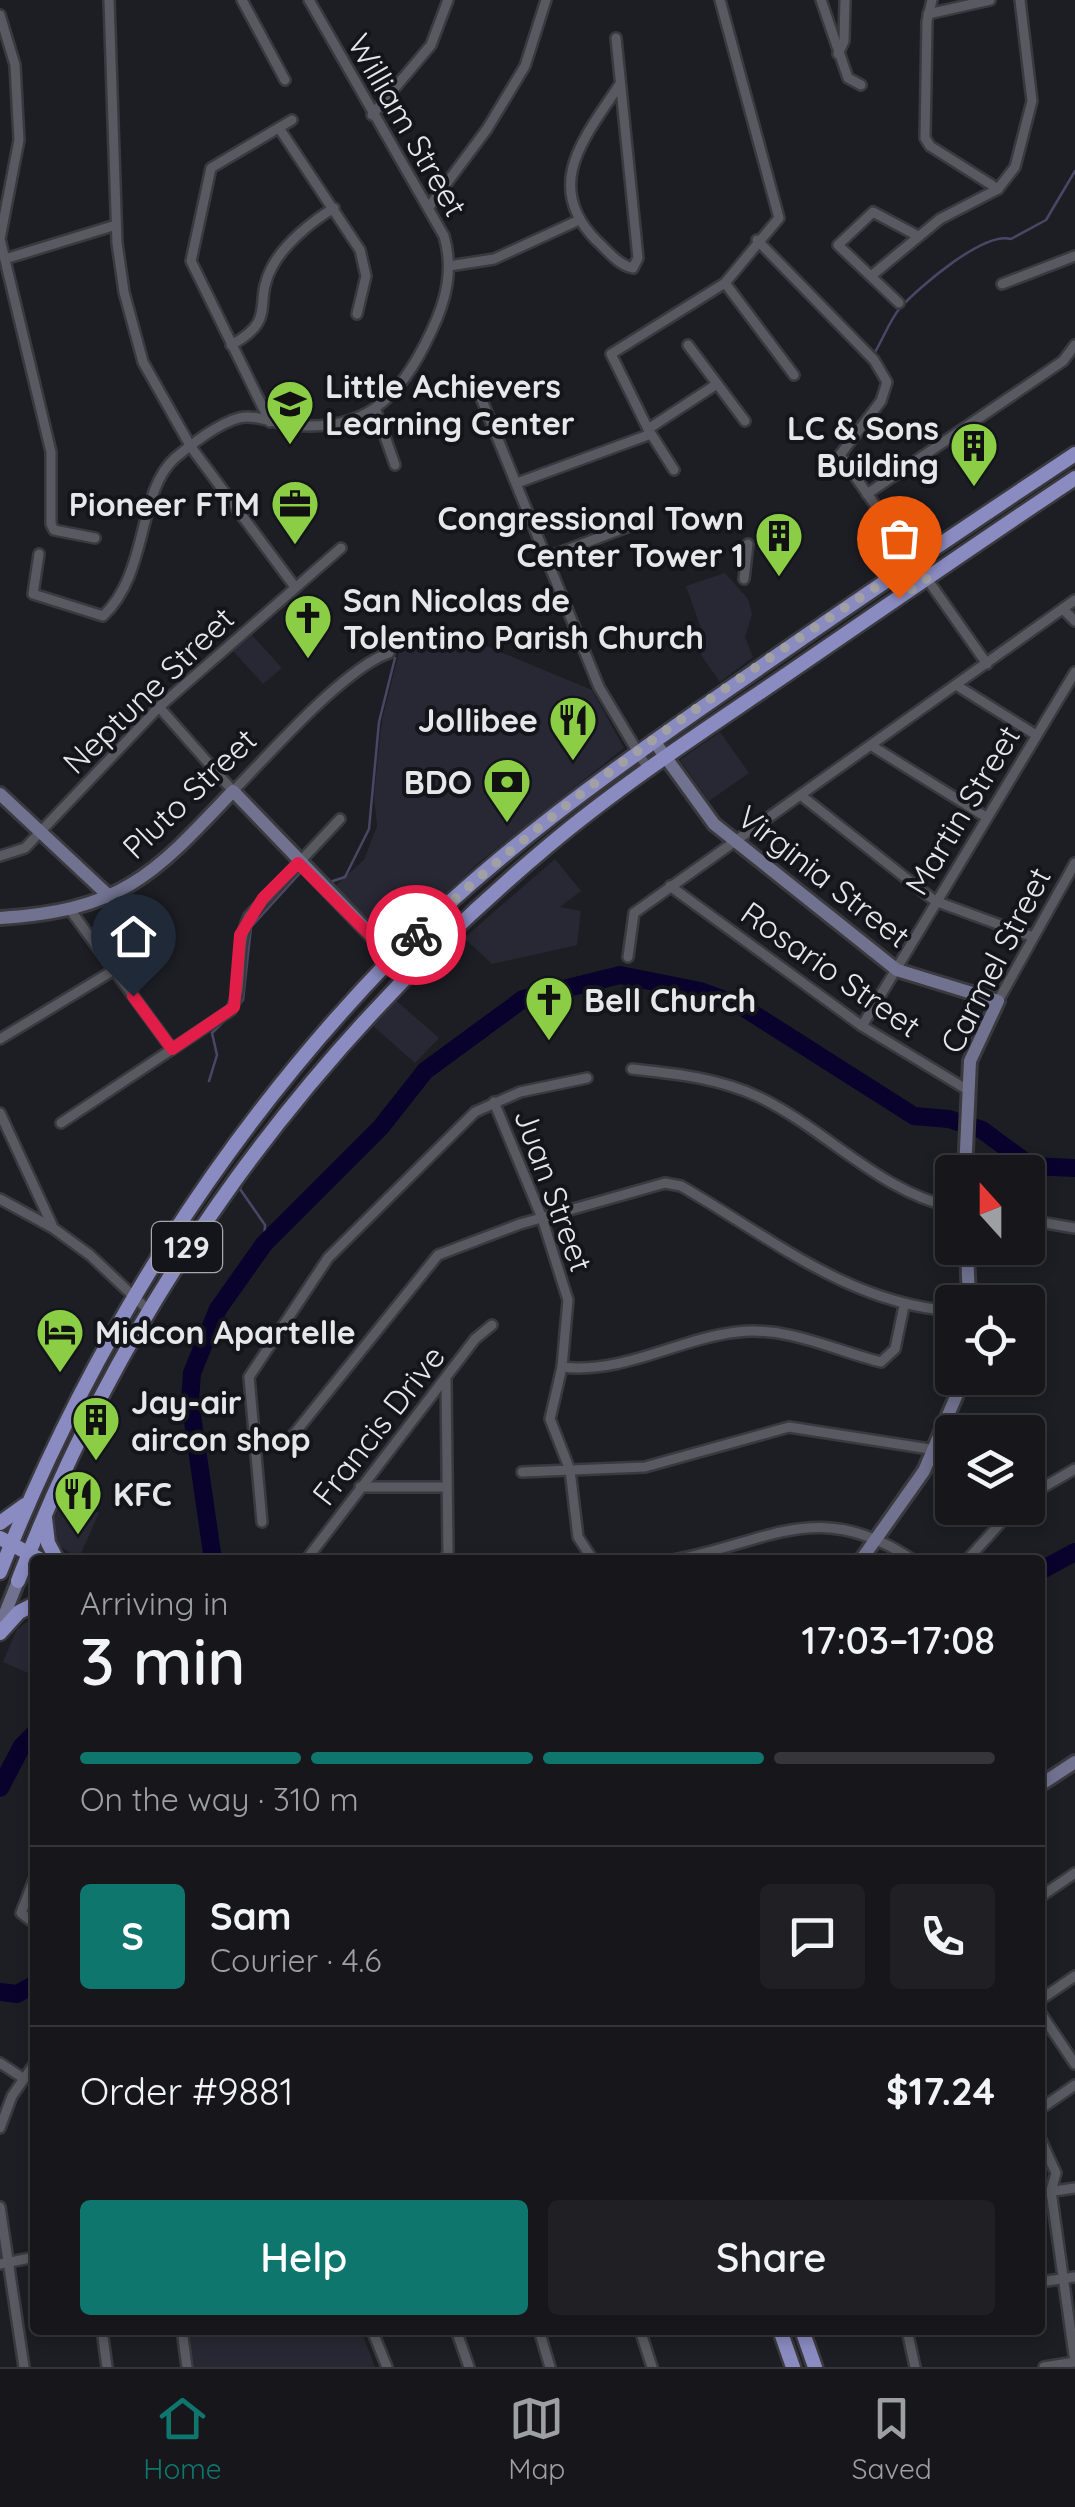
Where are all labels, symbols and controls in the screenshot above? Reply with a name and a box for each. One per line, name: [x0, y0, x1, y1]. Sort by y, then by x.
street label: William Street: [340, 27, 476, 223]
place label: Little Achievers Learning Center: [325, 366, 575, 443]
school or university icon: Little Achievers Learning Center: [264, 378, 316, 446]
place label: LC & Sons Building: [787, 408, 939, 485]
building icon: LC & Sons Building: [948, 420, 1000, 488]
office icon: Pioneer FTM: [269, 478, 321, 546]
place label: Pioneer FTM: [69, 484, 260, 524]
pin: [857, 496, 942, 599]
place label: Congressional Town Center Tower 1: [437, 498, 744, 575]
building icon: Congressional Town Center Tower 1: [753, 510, 805, 578]
icon: bag: [872, 511, 927, 566]
place label: San Nicolas de Tolentino Parish Church: [343, 580, 704, 657]
church icon: San Nicolas de Tolentino Parish Church: [282, 592, 334, 660]
street label: Neptune Street: [54, 598, 242, 782]
restaurant icon: Jollibee: [547, 694, 599, 762]
place label: Jollibee: [418, 700, 538, 740]
street label: Martin Street: [896, 718, 1028, 902]
street label: Pluto Street: [114, 719, 264, 867]
bank icon: BDO: [481, 756, 533, 824]
place label: BDO: [404, 762, 472, 802]
street label: Virginia Street: [730, 796, 918, 956]
street label: Carmel Street: [931, 860, 1059, 1060]
courier: [366, 885, 466, 985]
street label: Rosario Street: [734, 892, 928, 1046]
pin: [91, 894, 176, 997]
icon: bike: [389, 908, 444, 963]
icon: home: [106, 909, 161, 964]
church icon: Bell Church: [523, 974, 575, 1042]
place label: Bell Church: [584, 980, 756, 1020]
street label: Juan Street: [506, 1103, 602, 1277]
north arrow: [935, 1155, 1045, 1265]
map controls: [935, 1155, 1045, 1525]
road number: 129: [152, 1222, 222, 1272]
button: locate: [935, 1285, 1045, 1395]
hotel icon: Midcon Apartelle: [34, 1306, 86, 1374]
place label: Midcon Apartelle: [95, 1312, 356, 1352]
street label: Francis Drive: [303, 1337, 453, 1513]
place label: Jay-air aircon shop: [131, 1382, 311, 1459]
building icon: Jay-air aircon shop: [70, 1394, 122, 1462]
button: layers: [935, 1415, 1045, 1525]
restaurant icon: KFC: [52, 1468, 104, 1536]
place label: KFC: [113, 1474, 172, 1514]
text: Arriving in: [80, 1583, 229, 1623]
text: 17:03–17:08: [801, 1616, 995, 1664]
text: 3 min: [80, 1620, 246, 1701]
text: On the way · 310 m: [80, 1779, 359, 1819]
button: chat: [760, 1884, 865, 1989]
button: phone: [890, 1884, 995, 1989]
text: Sam: [210, 1892, 292, 1940]
text: S: [121, 1912, 144, 1960]
text: Courier · 4.6: [210, 1940, 382, 1980]
text: Order #9881: [80, 2067, 294, 2115]
text: $17.24: [886, 2067, 995, 2115]
button: Help: [80, 2200, 528, 2315]
button: Share: [548, 2200, 995, 2315]
tab: Home: [143, 2391, 222, 2486]
tab: Map: [508, 2391, 565, 2486]
tab: Saved: [852, 2391, 932, 2486]

